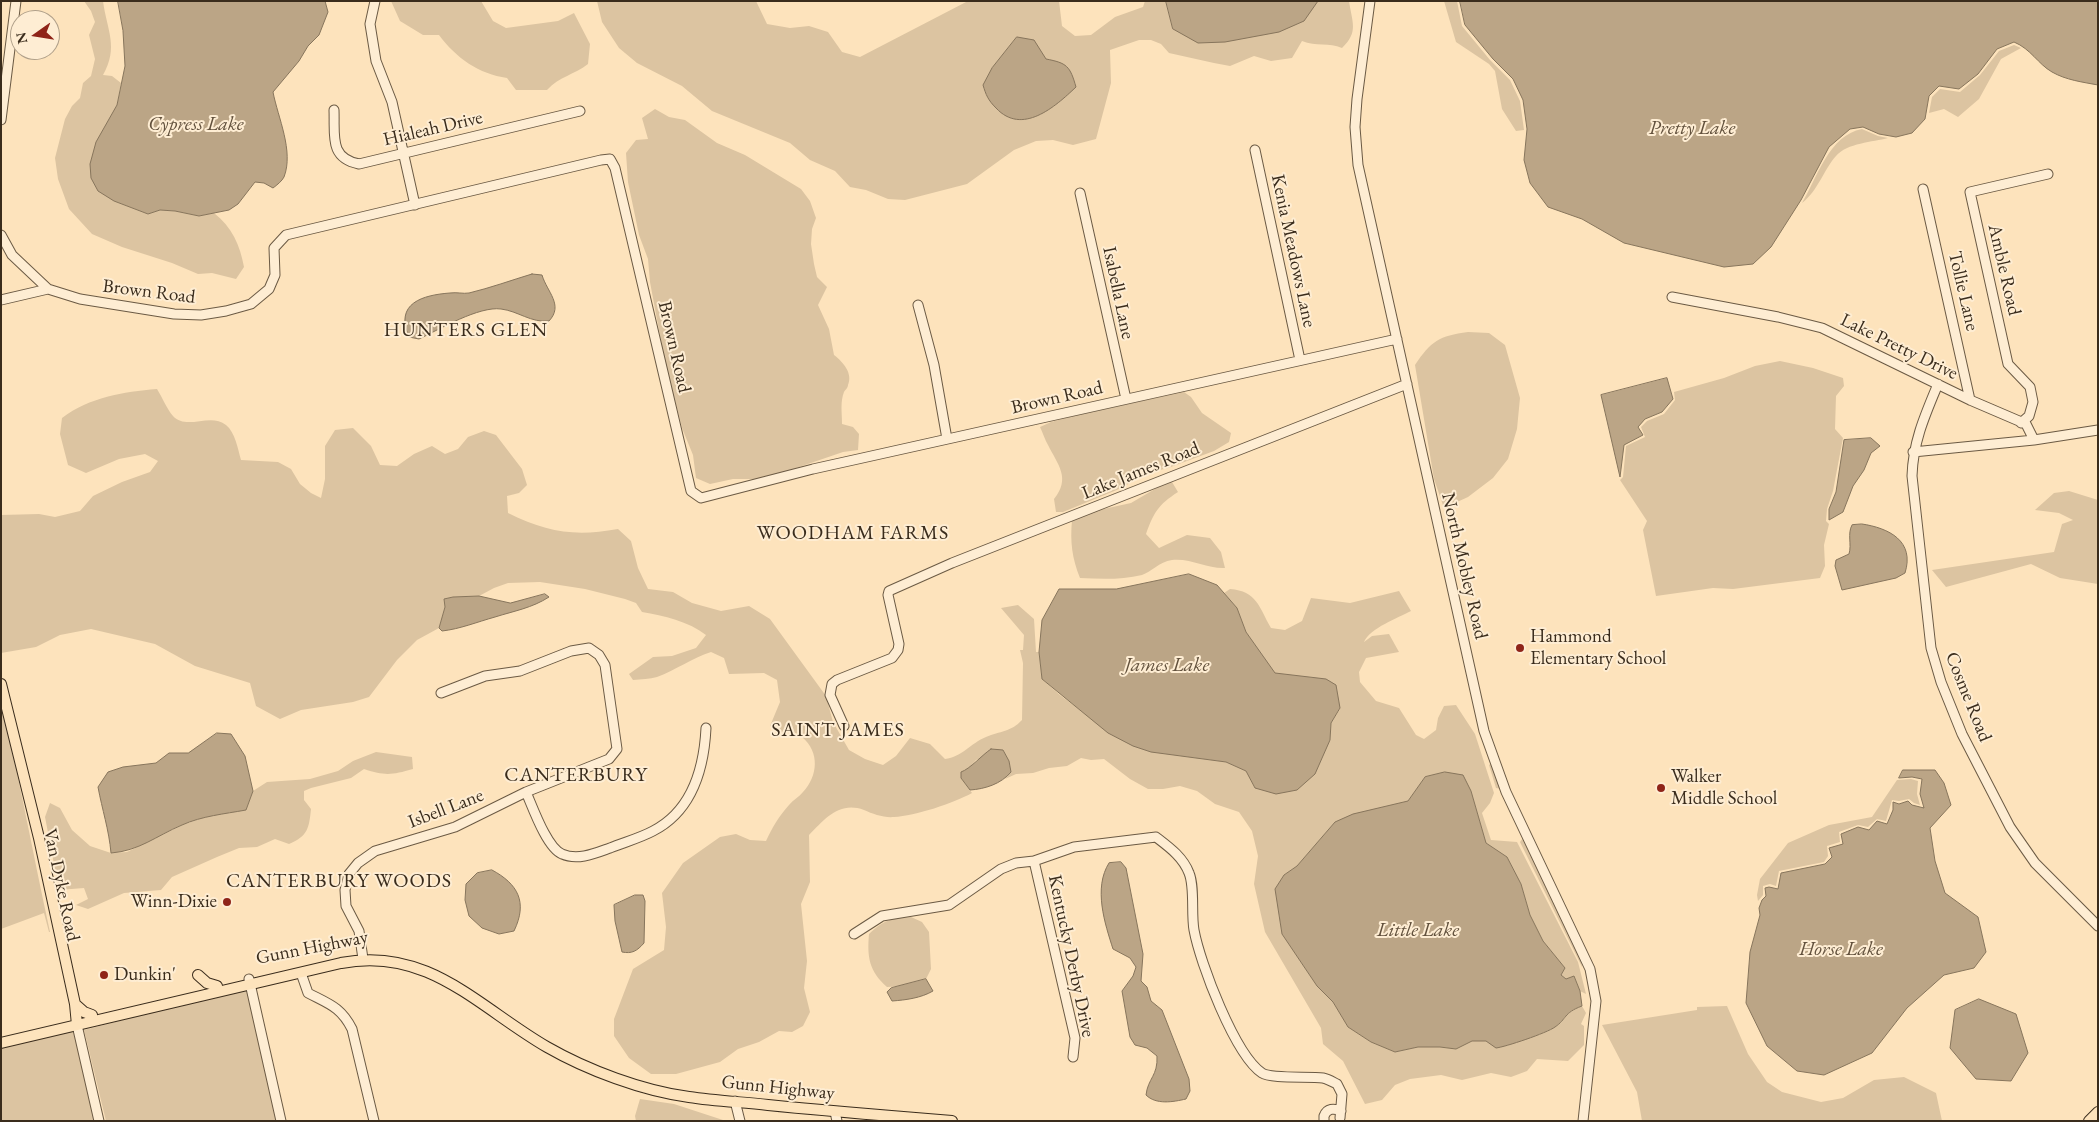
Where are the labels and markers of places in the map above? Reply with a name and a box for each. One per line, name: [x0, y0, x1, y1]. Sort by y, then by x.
place label: Hammond Elementary School: [1530, 626, 1666, 670]
marker: Hammond Elementary School: [1514, 642, 1526, 654]
place label: Walker Middle School: [1671, 766, 1777, 810]
marker: Walker Middle School: [1655, 782, 1667, 794]
place label: Winn-Dixie: [131, 891, 217, 913]
marker: Winn-Dixie: [221, 896, 233, 908]
place label: Dunkin': [114, 964, 176, 986]
marker: Dunkin': [98, 969, 110, 981]

